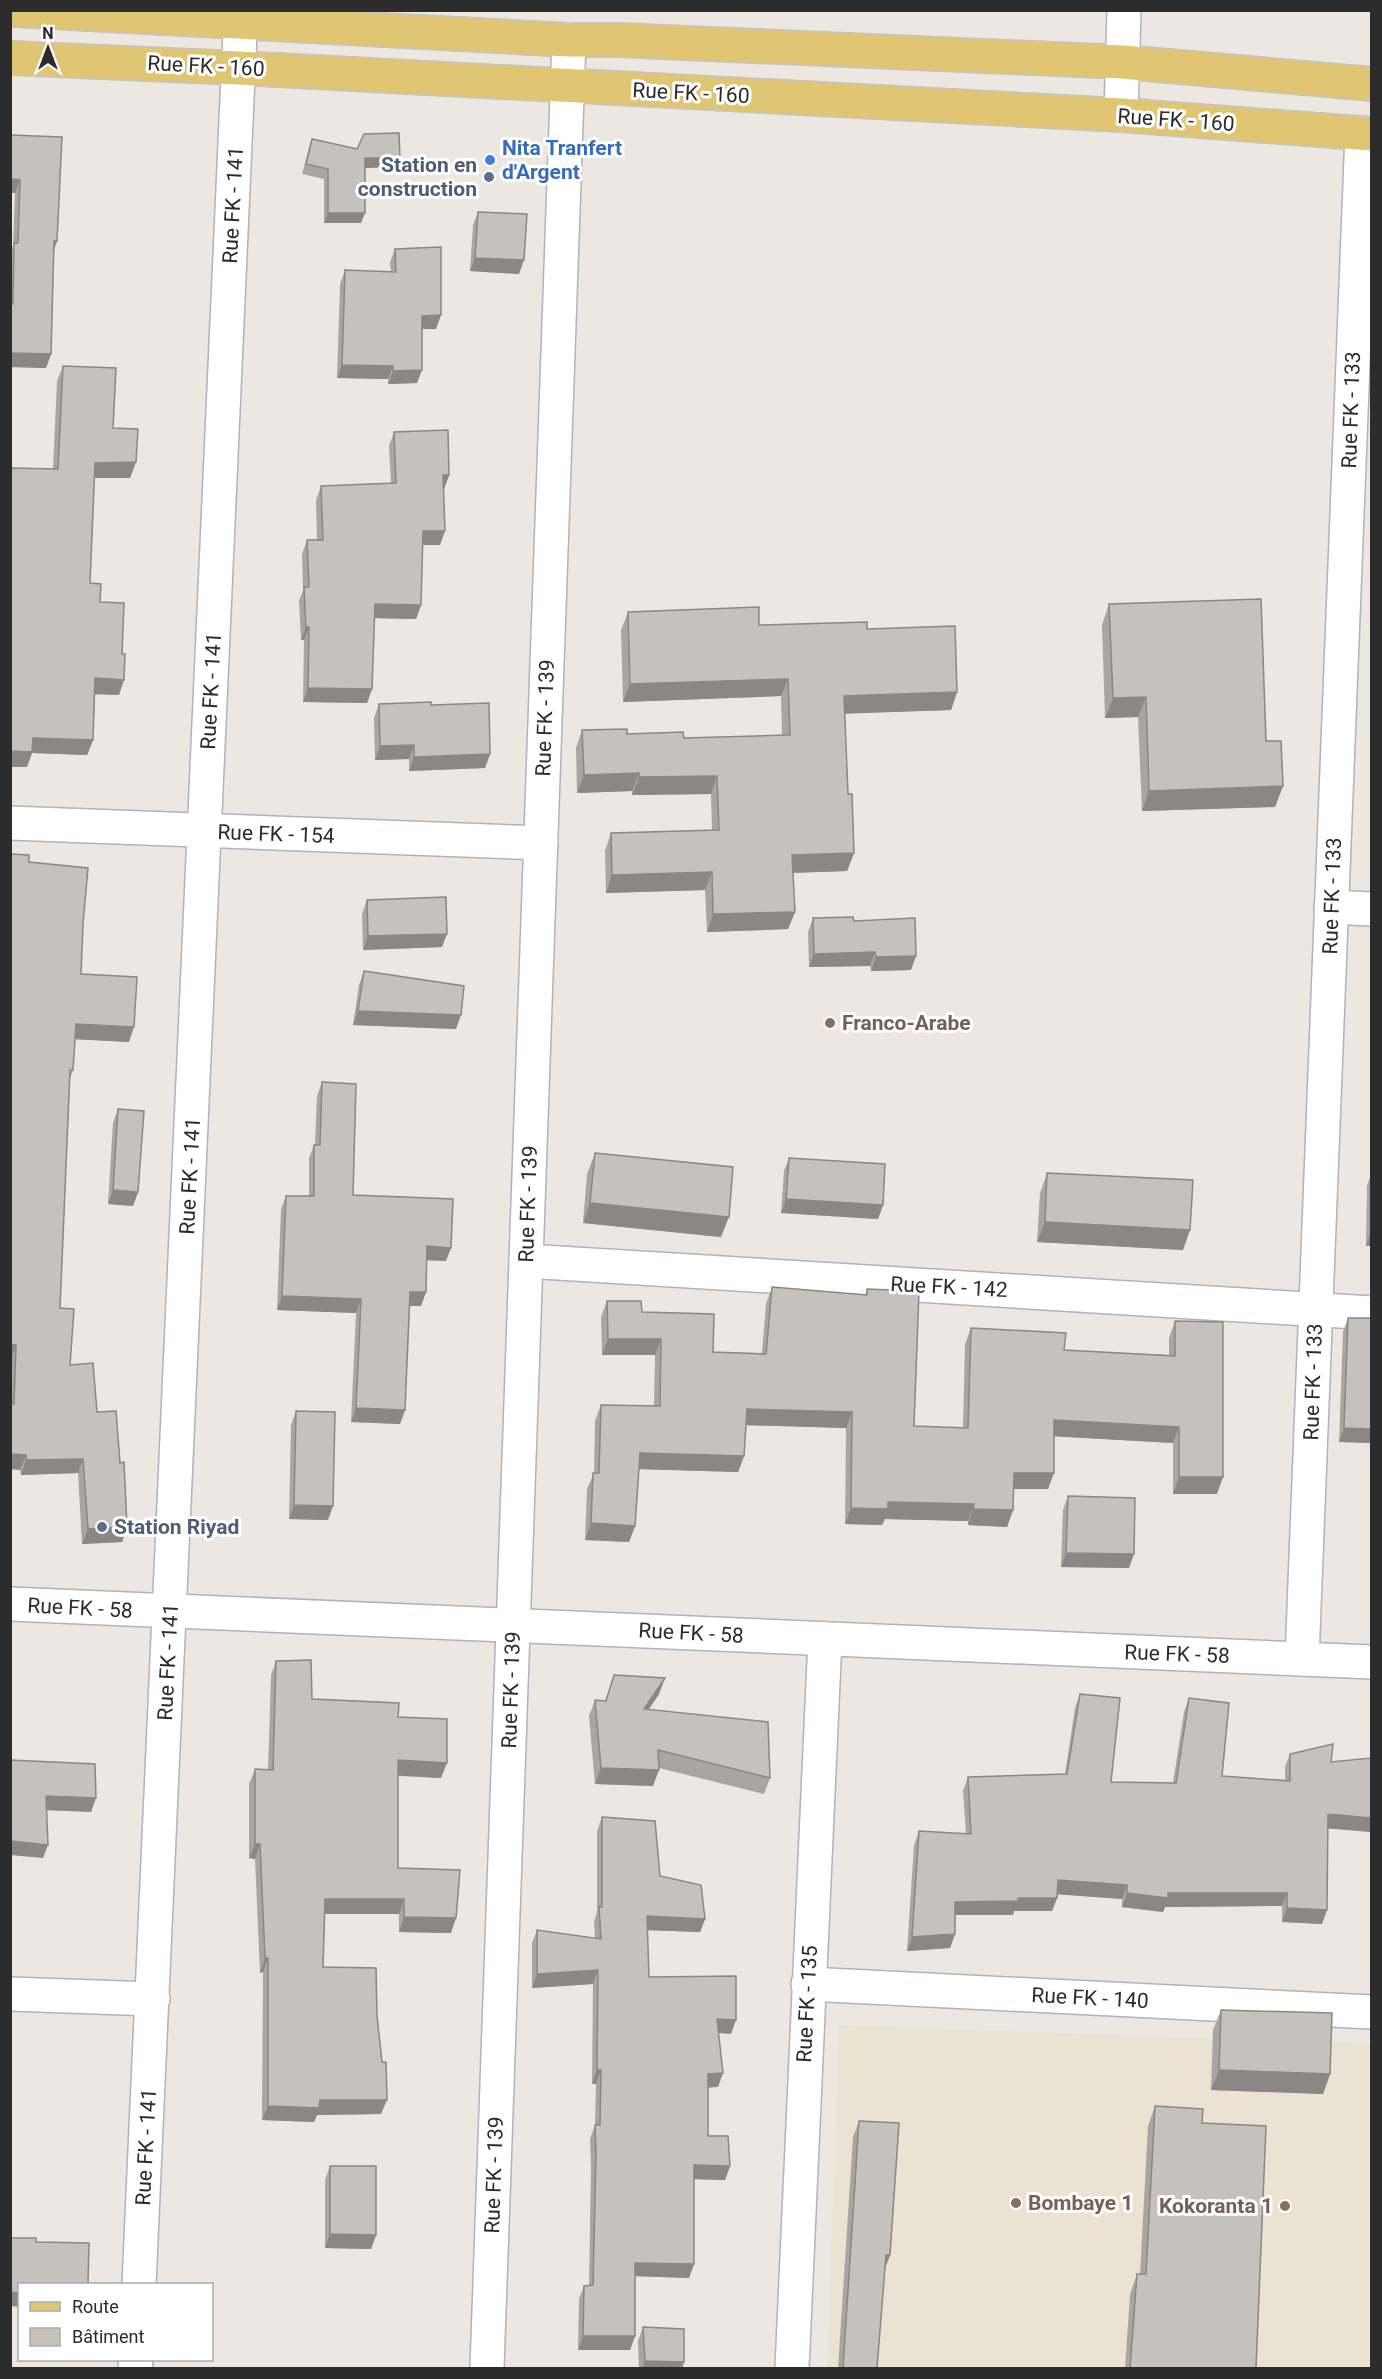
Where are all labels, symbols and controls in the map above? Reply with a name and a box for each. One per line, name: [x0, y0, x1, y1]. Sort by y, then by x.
north arrow: [18, 18, 78, 78]
text: N: [42, 24, 54, 43]
street label: Rue FK - 160: [147, 51, 265, 81]
street label: Rue FK - 160: [632, 78, 750, 108]
street label: Rue FK - 160: [1117, 104, 1235, 136]
place label: Nita Tranfert d'Argent: [502, 136, 622, 184]
street label: Rue FK - 141: [218, 146, 248, 264]
place label: Station en construction: [358, 153, 477, 201]
marker: Nita Tranfert d'Argent: [483, 153, 497, 167]
marker: Station en construction: [482, 170, 496, 184]
street label: Rue FK - 133: [1337, 351, 1365, 469]
street label: Rue FK - 141: [196, 632, 226, 750]
street label: Rue FK - 139: [531, 659, 559, 777]
street label: Rue FK - 154: [217, 820, 335, 848]
street label: Rue FK - 133: [1318, 837, 1346, 955]
place label: Franco-Arabe: [842, 1011, 971, 1035]
marker: Franco-Arabe: [823, 1016, 837, 1030]
street label: Rue FK - 141: [175, 1117, 205, 1235]
street label: Rue FK - 139: [514, 1145, 542, 1263]
street label: Rue FK - 142: [890, 1272, 1008, 1302]
street label: Rue FK - 133: [1299, 1323, 1327, 1441]
place label: Station Riyad: [114, 1515, 239, 1539]
marker: Station Riyad: [95, 1520, 109, 1534]
street label: Rue FK - 58: [27, 1593, 133, 1623]
street label: Rue FK - 141: [153, 1603, 183, 1721]
street label: Rue FK - 58: [638, 1618, 744, 1648]
street label: Rue FK - 139: [497, 1631, 525, 1749]
street label: Rue FK - 58: [1124, 1640, 1230, 1668]
street label: Rue FK - 135: [792, 1945, 822, 2063]
street label: Rue FK - 140: [1031, 1983, 1149, 2013]
street label: Rue FK - 141: [131, 2088, 161, 2206]
street label: Rue FK - 139: [480, 2116, 508, 2234]
place label: Bombaye 1: [1028, 2191, 1133, 2215]
place label: Kokoranta 1: [1159, 2194, 1273, 2218]
marker: Bombaye 1: [1009, 2196, 1023, 2210]
marker: Kokoranta 1: [1278, 2199, 1292, 2213]
legend: [18, 2283, 213, 2361]
text: Route: [72, 2296, 119, 2317]
text: Bâtiment: [72, 2326, 145, 2347]

